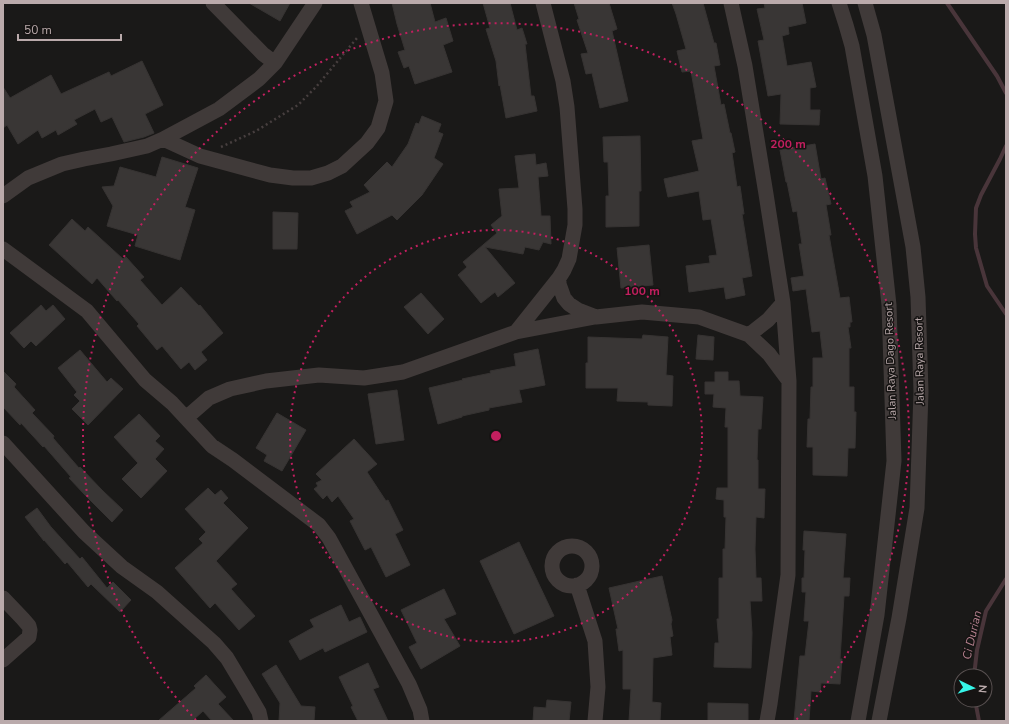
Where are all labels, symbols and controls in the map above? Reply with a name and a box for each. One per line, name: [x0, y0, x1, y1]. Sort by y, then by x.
scale bar: [18, 16, 121, 42]
text: 50 m: [24, 22, 52, 38]
text: 200 m: [770, 136, 806, 152]
text: 100 m: [624, 283, 660, 299]
street label: Jalan Raya Dago Resort: [881, 302, 900, 421]
street label: Jalan Raya Resort: [911, 317, 928, 406]
centre of rings: [489, 429, 503, 443]
water label: Ci Durian: [959, 609, 985, 661]
north arrow: [953, 668, 993, 708]
text: N: [975, 684, 990, 694]

